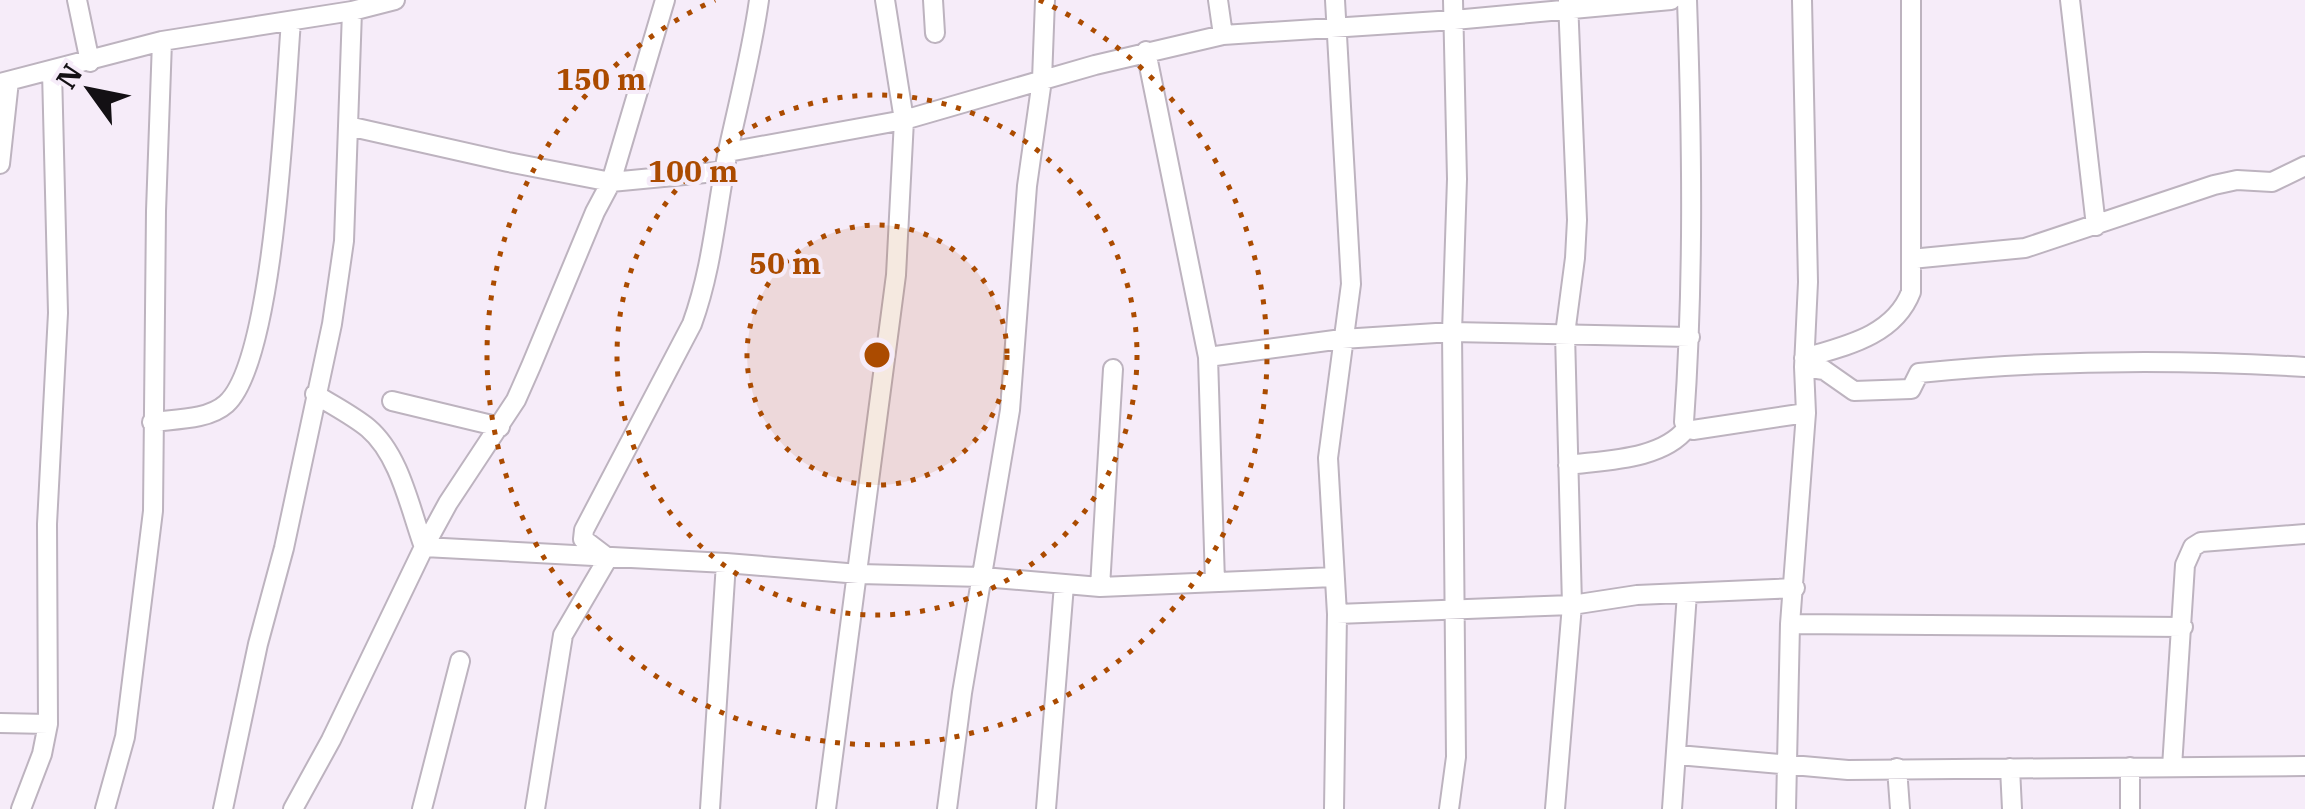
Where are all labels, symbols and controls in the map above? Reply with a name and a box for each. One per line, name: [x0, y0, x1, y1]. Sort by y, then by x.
north arrow: [40, 40, 140, 140]
text: N: [47, 57, 90, 95]
text: 150 m: [556, 59, 646, 98]
text: 100 m: [648, 151, 738, 190]
text: 50 m: [749, 243, 821, 282]
centre of rings: [859, 337, 895, 373]

